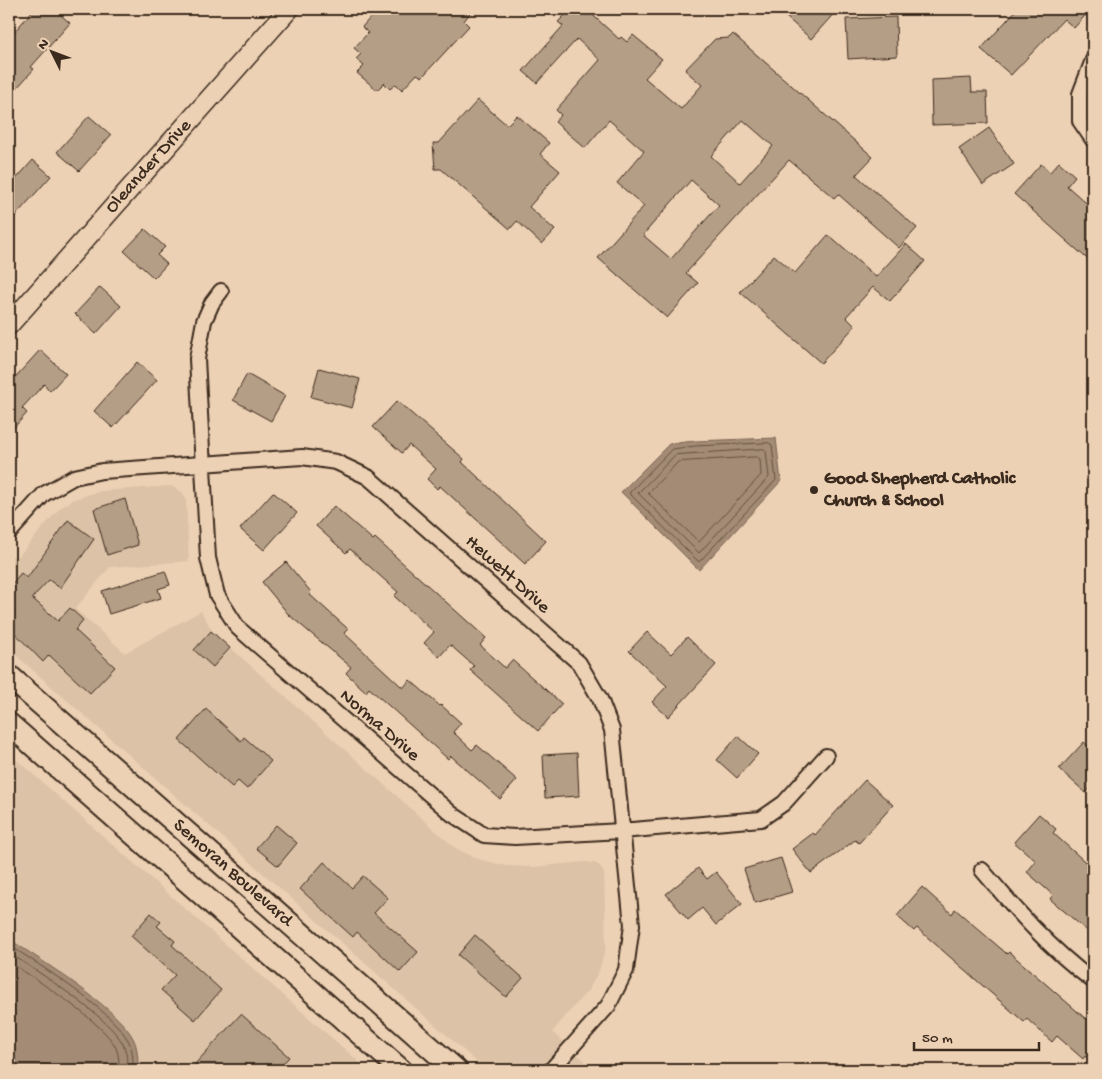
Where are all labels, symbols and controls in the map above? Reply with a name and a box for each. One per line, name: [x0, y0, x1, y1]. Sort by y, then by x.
north arrow: [28, 28, 78, 78]
text: N: [35, 36, 54, 54]
street label: Oleander Drive: [101, 115, 197, 219]
place label: Good Shepherd Catholic Church & School: [823, 468, 1017, 513]
marker: Good Shepherd Catholic Church & School: [808, 484, 820, 496]
street label: Hewett Drive: [460, 531, 554, 619]
street label: Norma Drive: [334, 685, 424, 767]
street label: Semoran Boulevard: [168, 814, 299, 933]
scale bar: [914, 1019, 1040, 1051]
text: 50 m: [922, 1030, 953, 1048]

